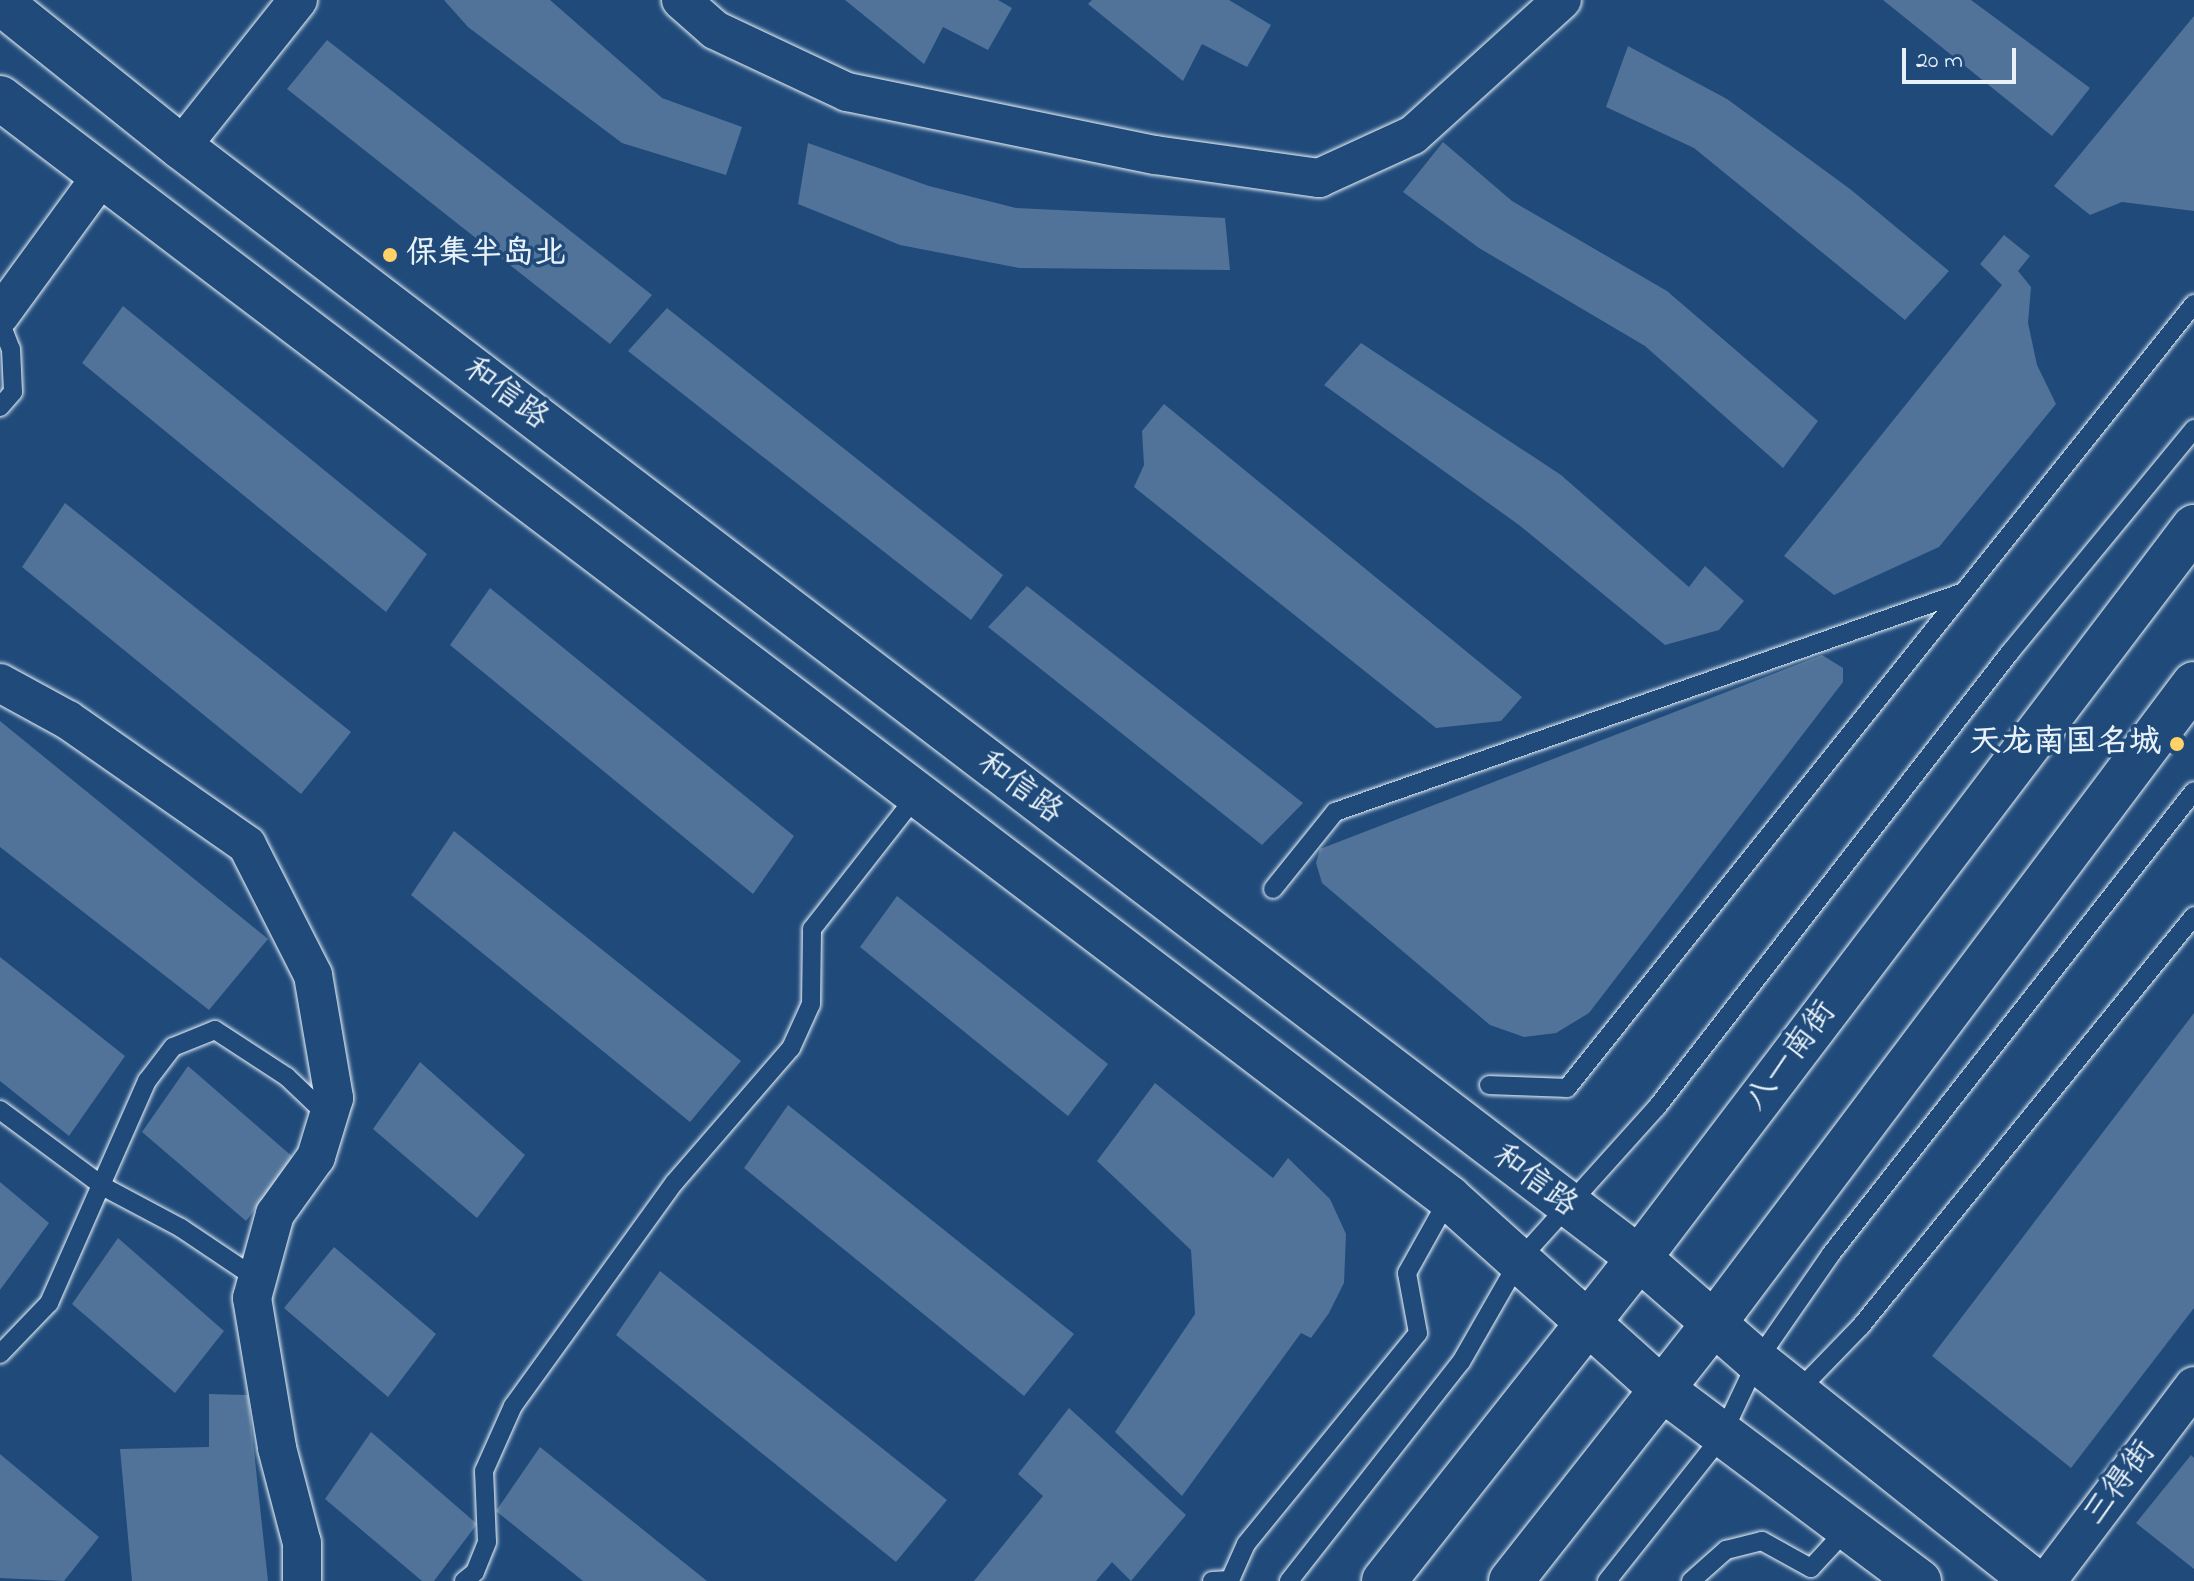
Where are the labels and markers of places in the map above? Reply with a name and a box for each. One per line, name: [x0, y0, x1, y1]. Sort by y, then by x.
place label: 保集半岛北: [406, 236, 566, 274]
marker: 保集半岛北: [381, 246, 399, 264]
place label: 天龙南国名城: [1969, 725, 2161, 763]
marker: 天龙南国名城: [2168, 735, 2186, 753]

